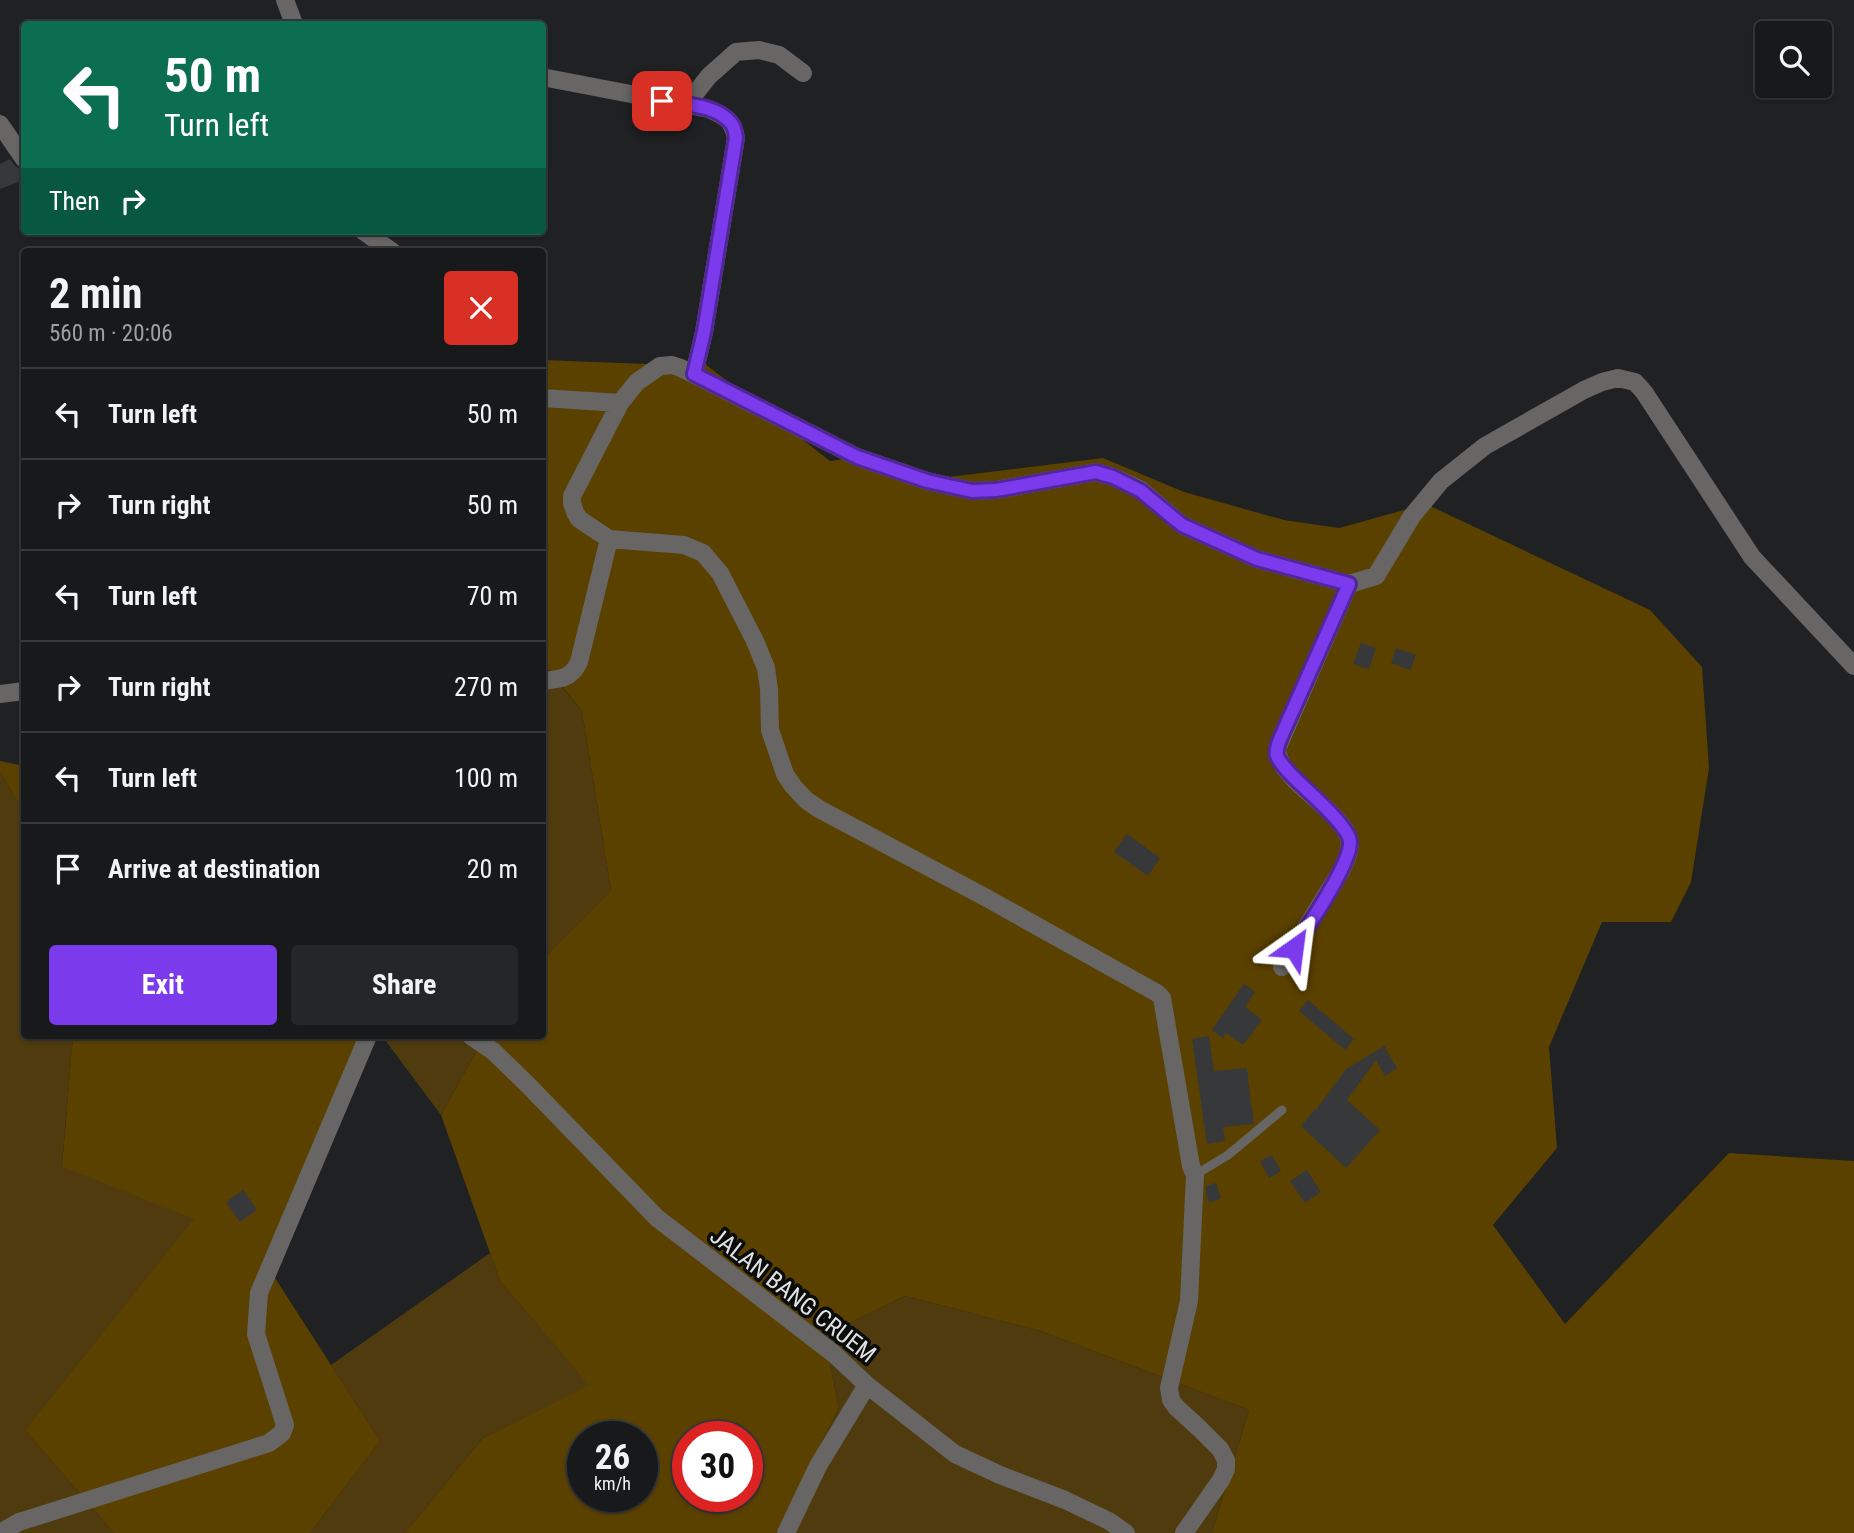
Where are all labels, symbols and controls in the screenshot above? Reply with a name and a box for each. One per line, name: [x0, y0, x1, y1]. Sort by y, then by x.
map controls: [1755, 21, 1832, 98]
button: search: [1755, 21, 1832, 98]
text: 50 m: [164, 47, 261, 104]
icon: left: [49, 49, 140, 140]
pin: [632, 71, 692, 131]
icon: arrive: [643, 82, 681, 120]
text: Turn left: [164, 106, 269, 144]
icon: right: [114, 182, 152, 220]
text: Then: [49, 186, 100, 216]
text: 2 min: [49, 269, 142, 318]
button: close: [444, 271, 518, 345]
text: 560 m · 20:06: [49, 320, 173, 347]
icon: left: [49, 395, 87, 433]
text: Turn left: [108, 399, 197, 429]
text: 50 m: [467, 399, 518, 429]
icon: right: [49, 486, 87, 524]
text: Turn right: [108, 490, 210, 520]
text: 50 m: [467, 490, 518, 520]
icon: left: [49, 577, 87, 615]
text: Turn left: [108, 581, 197, 611]
text: 70 m: [467, 581, 518, 611]
icon: right: [49, 668, 87, 706]
text: Turn right: [108, 672, 210, 702]
text: 270 m: [454, 672, 518, 702]
icon: left: [49, 759, 87, 797]
text: Turn left: [108, 763, 197, 793]
text: 100 m: [454, 763, 518, 793]
icon: arrive: [49, 850, 87, 888]
text: Arrive at destination: [108, 854, 320, 884]
text: 20 m: [467, 854, 518, 884]
position arrow: [1257, 911, 1331, 985]
button: Exit: [49, 945, 277, 1025]
button: Share: [291, 945, 518, 1025]
street label: JALAN BANG CRUEM: [705, 1222, 881, 1368]
speed limit sign: 30: [672, 1421, 763, 1512]
text: 26: [595, 1437, 630, 1478]
text: km/h: [594, 1473, 631, 1494]

